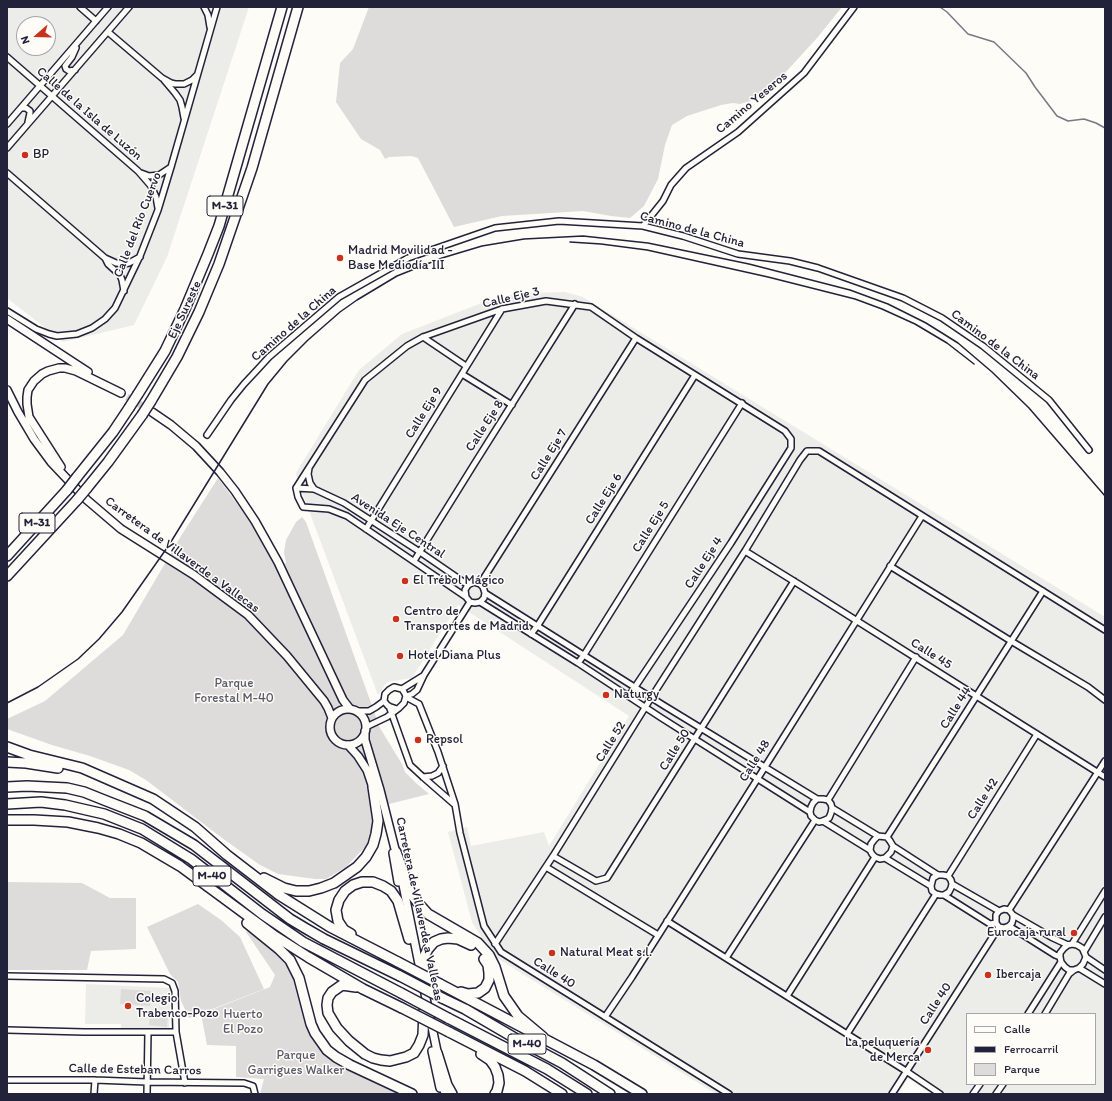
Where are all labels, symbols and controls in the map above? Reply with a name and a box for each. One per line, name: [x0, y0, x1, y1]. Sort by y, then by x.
north arrow: [16, 16, 56, 56]
text: N: [18, 34, 33, 46]
street label: Calle de la Isla de Luzón: [33, 64, 145, 164]
street label: Camino Yeseros: [713, 68, 791, 138]
place label: BP: [33, 147, 49, 163]
marker: BP: [20, 150, 30, 160]
street label: Calle del Río Cuervo: [111, 170, 165, 280]
road number: M-31: [207, 196, 243, 216]
street label: Camino de la China: [638, 209, 746, 251]
place label: Madrid Movilidad - Base Mediodía III: [348, 243, 453, 274]
marker: Madrid Movilidad - Base Mediodía III: [335, 253, 345, 263]
street label: Eje Sureste: [165, 278, 205, 342]
street label: Camino de la China: [248, 283, 340, 365]
street label: Calle Eje 3: [481, 284, 541, 312]
street label: Camino de la China: [947, 306, 1043, 384]
street label: Calle Eje 9: [402, 384, 446, 442]
street label: Calle Eje 8: [463, 397, 507, 455]
street label: Calle Eje 7: [527, 426, 571, 484]
street label: Calle Eje 6: [582, 470, 626, 528]
street label: Avenida Eje Central: [348, 490, 448, 562]
street label: Carretera de Villaverde a Vallecas: [102, 494, 262, 616]
street label: Calle Eje 5: [629, 498, 673, 556]
road number: M-31: [19, 513, 55, 533]
street label: Calle Eje 4: [681, 534, 727, 592]
place label: El Trébol Mágico: [413, 573, 504, 589]
marker: El Trébol Mágico: [400, 576, 410, 586]
place label: Centro de Transportes de Madrid: [404, 604, 529, 635]
marker: Centro de Transportes de Madrid: [391, 614, 401, 624]
street label: Calle 45: [907, 635, 955, 673]
place label: Hotel Diana Plus: [408, 648, 501, 664]
marker: Hotel Diana Plus: [395, 651, 405, 661]
park label: Parque Forestal M-40: [194, 676, 274, 707]
street label: Calle 44: [937, 684, 975, 732]
place label: Naturgy: [614, 687, 659, 703]
marker: Naturgy: [601, 690, 611, 700]
street label: Calle 52: [592, 719, 630, 765]
street label: Calle 50: [656, 726, 694, 774]
place label: Repsol: [426, 732, 463, 748]
marker: Repsol: [413, 735, 423, 745]
street label: Calle 48: [736, 737, 774, 785]
street label: Calle 42: [964, 775, 1002, 823]
street label: Carretera de Villaverde a Vallecas: [392, 816, 446, 1002]
road number: M-40: [193, 866, 231, 886]
place label: Eurocaja rural: [987, 925, 1066, 941]
marker: Eurocaja rural: [1069, 928, 1079, 938]
place label: Natural Meat s.l.: [560, 945, 652, 961]
marker: Natural Meat s.l.: [547, 948, 557, 958]
street label: Calle 40: [530, 954, 578, 992]
place label: Ibercaja: [996, 967, 1041, 983]
marker: Ibercaja: [983, 970, 993, 980]
street label: Calle 40: [917, 980, 955, 1028]
place label: Colegio Trabenco-Pozo: [136, 991, 219, 1022]
marker: Colegio Trabenco-Pozo: [123, 1001, 133, 1011]
park label: Huerto El Pozo: [223, 1007, 263, 1038]
legend: [966, 1013, 1096, 1085]
text: Calle: [1004, 1022, 1030, 1036]
road number: M-40: [508, 1034, 546, 1054]
place label: La peluquería de Merca: [845, 1035, 920, 1066]
text: Ferrocarril: [1004, 1042, 1059, 1056]
marker: La peluquería de Merca: [923, 1045, 933, 1055]
park label: Parque Garrigues Walker: [247, 1048, 345, 1079]
street label: Calle de Esteban Carros: [68, 1061, 202, 1079]
text: Parque: [1004, 1062, 1040, 1076]

